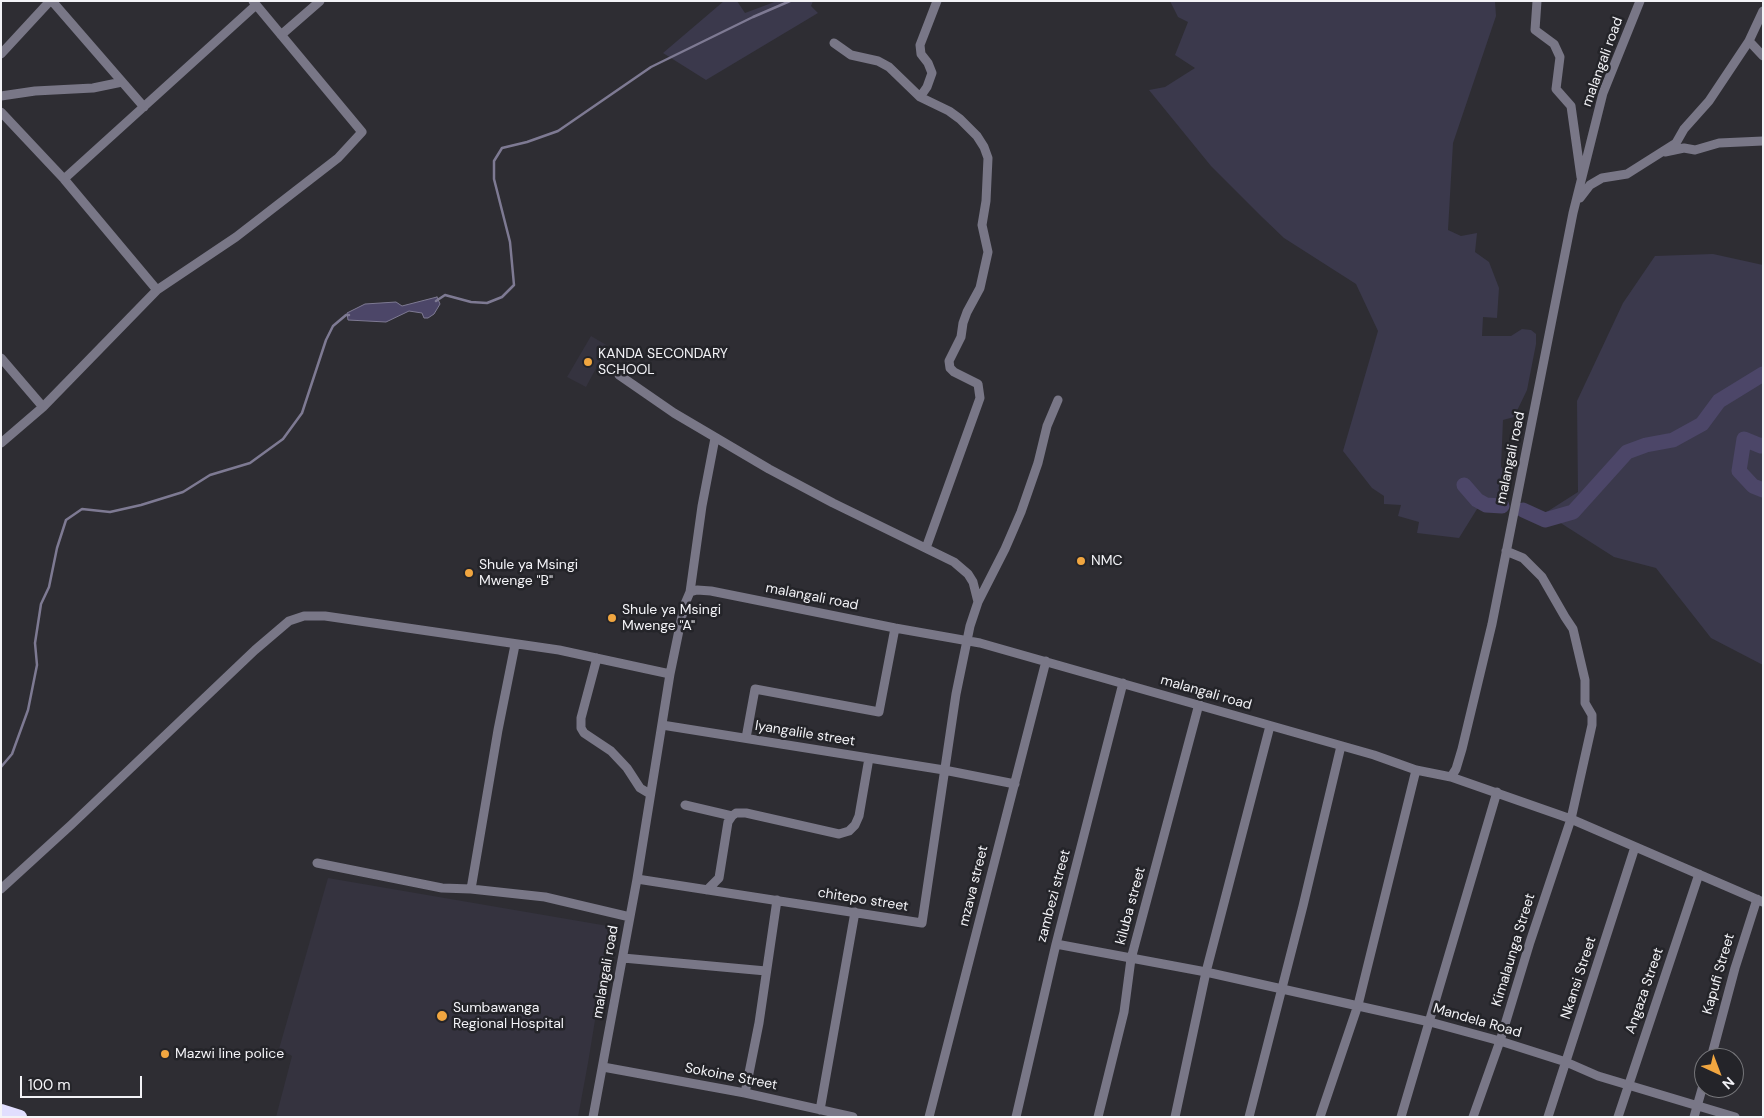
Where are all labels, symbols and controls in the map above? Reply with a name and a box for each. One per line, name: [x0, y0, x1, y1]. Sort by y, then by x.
street label: malangali road: [1579, 15, 1627, 109]
place label: KANDA SECONDARY SCHOOL: [598, 346, 728, 378]
marker: KANDA SECONDARY SCHOOL: [582, 356, 594, 368]
street label: malangali road: [1493, 410, 1529, 506]
place label: NMC: [1091, 553, 1122, 569]
marker: NMC: [1075, 555, 1087, 567]
place label: Shule ya Msingi Mwenge "B": [479, 557, 578, 590]
marker: Shule ya Msingi Mwenge "B": [463, 567, 475, 579]
street label: malangali road: [764, 580, 860, 614]
place label: Shule ya Msingi Mwenge "A": [622, 602, 721, 634]
marker: Shule ya Msingi Mwenge "A": [606, 612, 618, 624]
street label: malangali road: [1158, 672, 1254, 714]
street label: lyangalile street: [754, 718, 856, 750]
street label: mzava street: [956, 844, 992, 928]
street label: zambezi street: [1034, 848, 1074, 944]
street label: kiluba street: [1113, 865, 1149, 947]
street label: chitepo street: [816, 885, 910, 915]
street label: Kimalaunga Street: [1489, 891, 1539, 1009]
street label: malangali road: [590, 924, 622, 1020]
street label: Kapufi Street: [1699, 932, 1739, 1016]
street label: Nkansi Street: [1558, 934, 1600, 1022]
street label: Angaza Street: [1622, 946, 1668, 1036]
place label: Sumbawanga Regional Hospital: [453, 1000, 564, 1032]
street label: Mandela Road: [1431, 1000, 1523, 1042]
marker: Sumbawanga Regional Hospital: [435, 1009, 449, 1023]
place label: Mazwi line police: [175, 1046, 284, 1062]
marker: Mazwi line police: [159, 1048, 171, 1060]
north arrow: [1694, 1048, 1744, 1098]
street label: Sokoine Street: [683, 1060, 779, 1094]
scale bar: [22, 1066, 145, 1098]
text: N: [1719, 1073, 1738, 1093]
text: 100 m: [28, 1075, 71, 1095]

